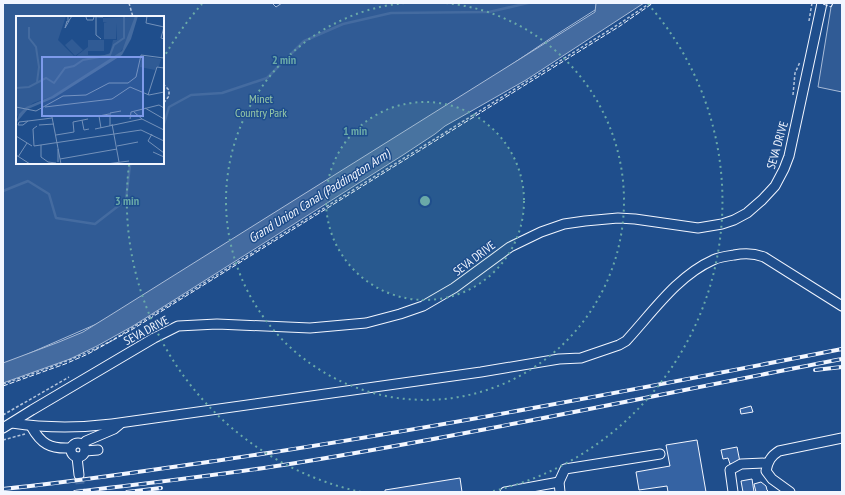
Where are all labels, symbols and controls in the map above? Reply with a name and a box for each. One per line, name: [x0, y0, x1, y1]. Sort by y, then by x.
inset map: [16, 16, 164, 164]
text: 2 min: [272, 52, 296, 67]
park label: Minet Country Park: [235, 91, 287, 120]
street label: SEVA DRIVE: [763, 119, 791, 171]
text: 1 min: [343, 123, 367, 138]
water label: Grand Union Canal (Paddington Arm): [245, 144, 395, 247]
text: 3 min: [115, 193, 139, 208]
centre of rings: [418, 194, 432, 208]
street label: SEVA DRIVE: [450, 237, 498, 279]
street label: SEVA DRIVE: [121, 312, 171, 348]

